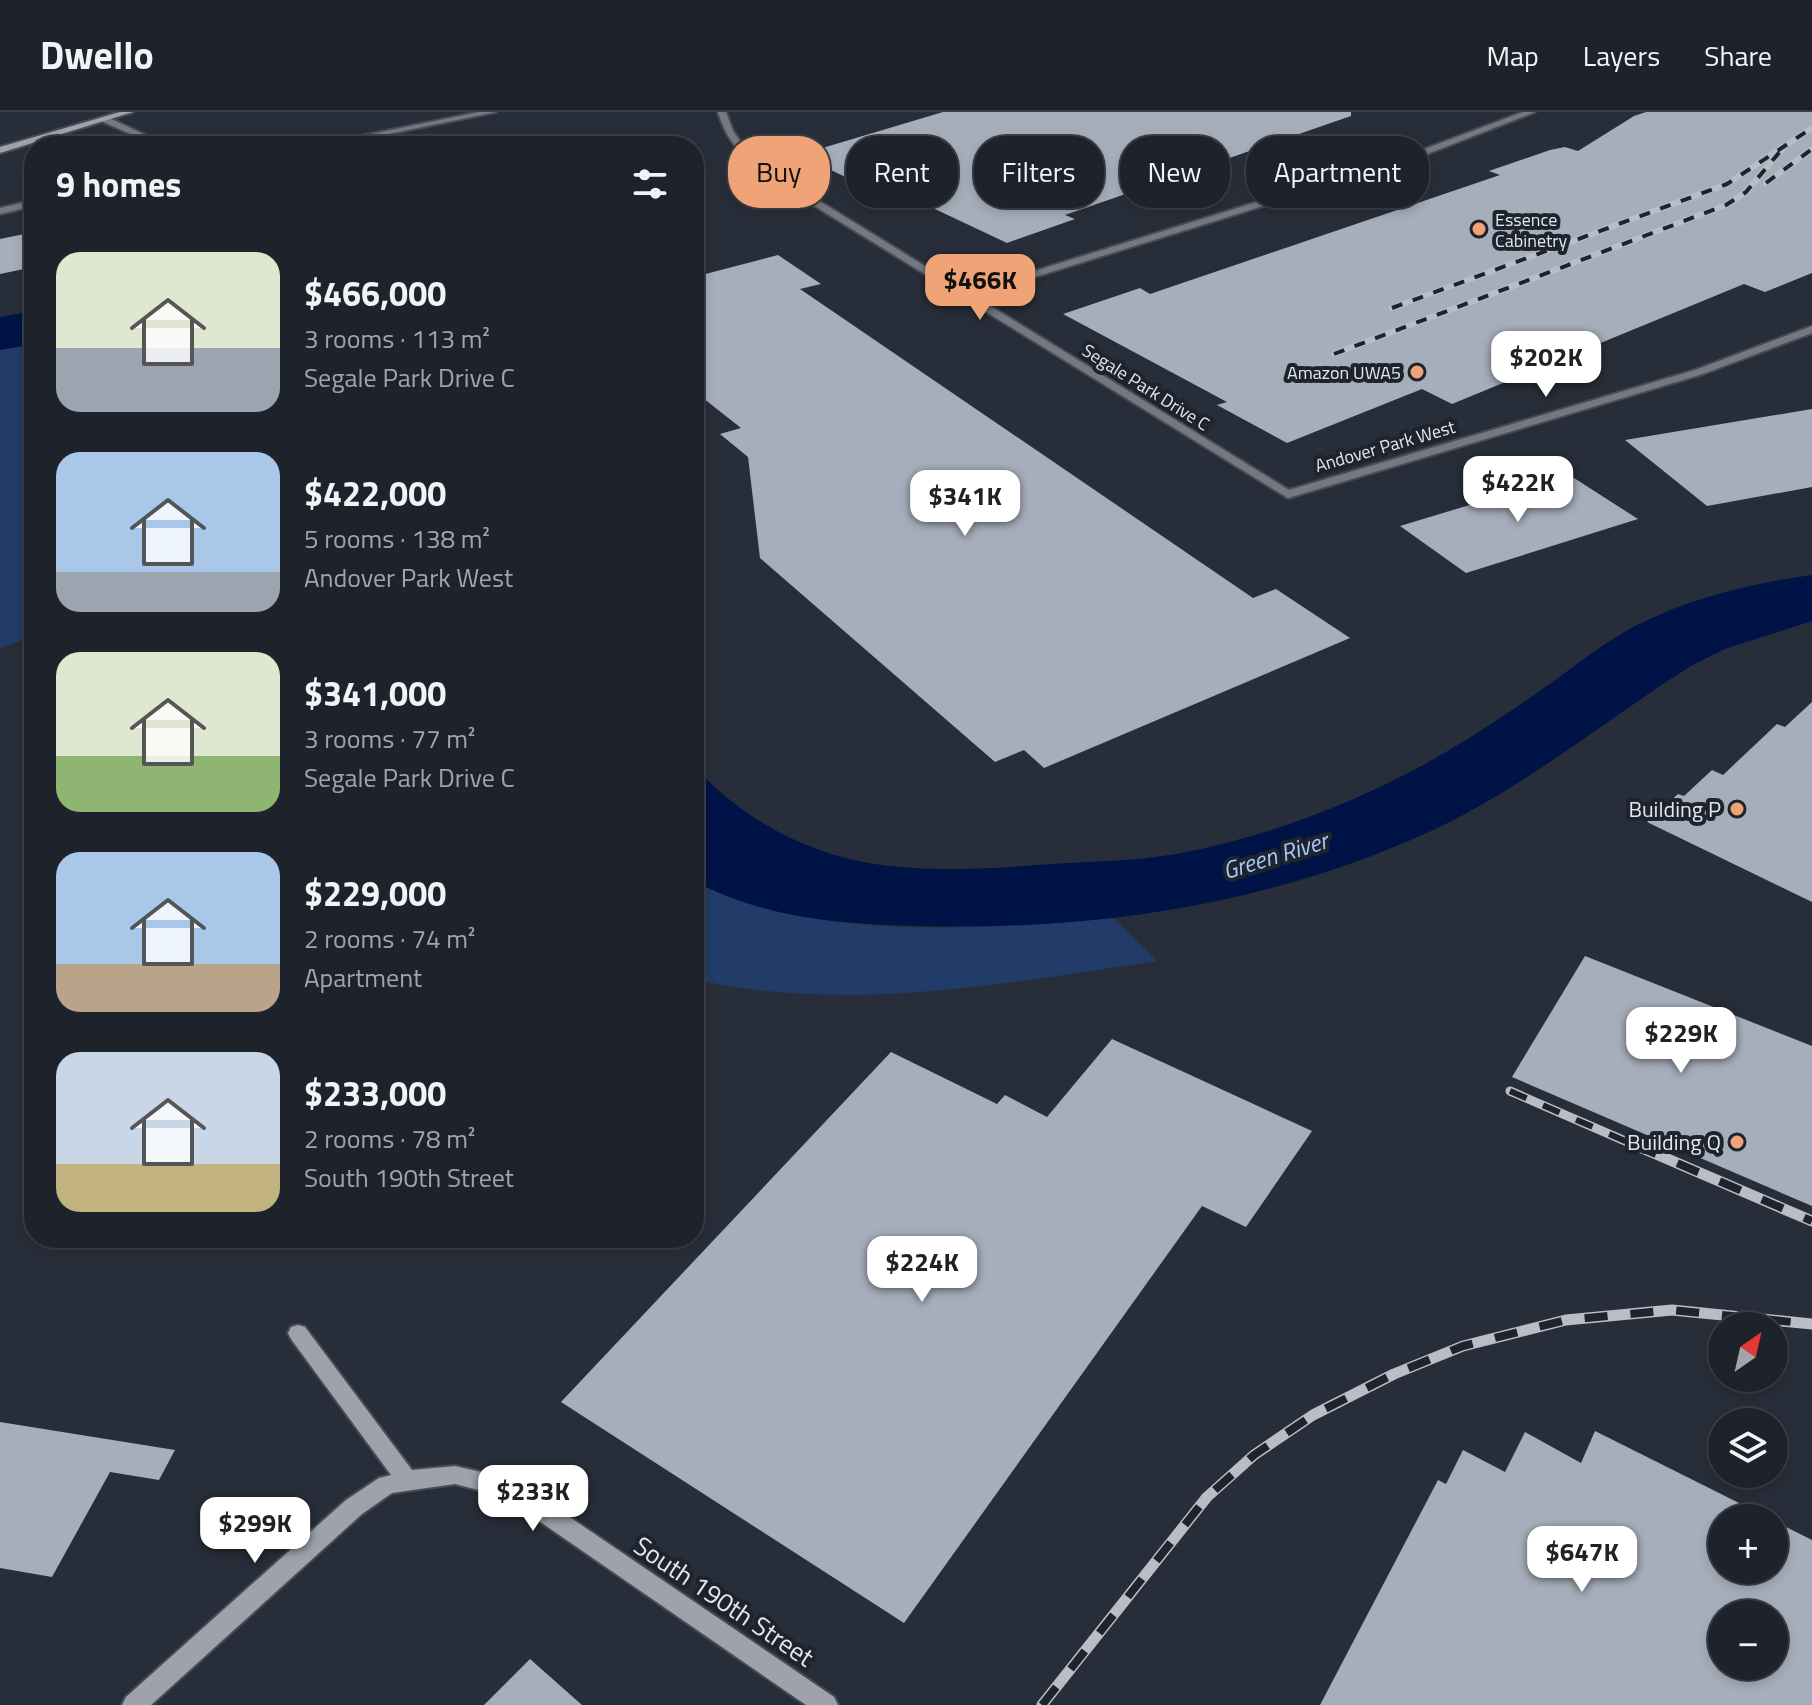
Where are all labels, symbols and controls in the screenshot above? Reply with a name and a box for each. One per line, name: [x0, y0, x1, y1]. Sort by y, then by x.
text: Dwello: [40, 26, 154, 84]
text: Map: [1486, 34, 1539, 77]
text: Layers: [1583, 34, 1660, 77]
text: Share: [1704, 34, 1772, 77]
chip: Buy: [728, 136, 830, 208]
chip: Rent: [846, 136, 958, 208]
chip: Filters: [974, 136, 1104, 208]
chip: New: [1120, 136, 1230, 208]
chip: Apartment: [1246, 136, 1429, 208]
text: 9 homes: [56, 158, 181, 210]
icon: filters: [628, 162, 672, 206]
place label: Essence Cabinetry: [1495, 206, 1567, 254]
marker: Essence Cabinetry: [1470, 220, 1488, 238]
pin: $466K: [924, 254, 1036, 322]
text: $466K: [943, 260, 1017, 299]
text: $466,000: [304, 267, 446, 319]
icon: home: [120, 284, 216, 380]
text: 3 rooms · 113 m²: [304, 319, 490, 358]
pin: $202K: [1490, 331, 1602, 399]
street label: Segale Park Drive C: [1077, 337, 1215, 437]
text: $202K: [1509, 337, 1583, 376]
text: Segale Park Drive C: [304, 358, 515, 397]
place label: Amazon UWA5: [1287, 359, 1401, 386]
marker: Amazon UWA5: [1408, 363, 1426, 381]
street label: Andover Park West: [1312, 413, 1459, 479]
pin: $422K: [1462, 456, 1574, 524]
text: $422K: [1481, 462, 1555, 501]
text: $422,000: [304, 467, 446, 519]
pin: $341K: [909, 470, 1021, 538]
text: $341K: [928, 476, 1002, 515]
icon: home: [120, 484, 216, 580]
text: 5 rooms · 138 m²: [304, 519, 490, 558]
text: Andover Park West: [304, 558, 513, 597]
text: $341,000: [304, 667, 446, 719]
icon: home: [120, 684, 216, 780]
text: 3 rooms · 77 m²: [304, 719, 475, 758]
text: Segale Park Drive C: [304, 758, 515, 797]
place label: Building P: [1628, 792, 1721, 826]
marker: Building P: [1728, 800, 1746, 818]
water label: Green River: [1218, 821, 1335, 888]
text: $229,000: [304, 867, 446, 919]
icon: home: [120, 884, 216, 980]
text: 2 rooms · 74 m²: [304, 919, 475, 958]
text: Apartment: [304, 958, 422, 997]
pin: $229K: [1625, 1007, 1737, 1075]
text: $229K: [1644, 1013, 1718, 1052]
text: $233,000: [304, 1067, 446, 1119]
icon: home: [120, 1084, 216, 1180]
text: 2 rooms · 78 m²: [304, 1119, 475, 1158]
place label: Building Q: [1627, 1125, 1721, 1159]
marker: Building Q: [1728, 1133, 1746, 1151]
text: South 190th Street: [304, 1158, 514, 1197]
pin: $224K: [866, 1236, 978, 1304]
text: $224K: [885, 1242, 959, 1281]
north arrow: [1708, 1312, 1788, 1392]
map controls: [1708, 1312, 1788, 1680]
button: layers: [1708, 1408, 1788, 1488]
pin: $233K: [477, 1465, 589, 1533]
text: $233K: [496, 1471, 570, 1510]
pin: $299K: [199, 1497, 311, 1565]
text: $299K: [218, 1503, 292, 1542]
button: +: [1708, 1504, 1788, 1584]
street label: South 190th Street: [626, 1526, 822, 1676]
pin: $647K: [1526, 1526, 1638, 1594]
text: $647K: [1545, 1532, 1619, 1571]
button: −: [1708, 1600, 1788, 1680]

